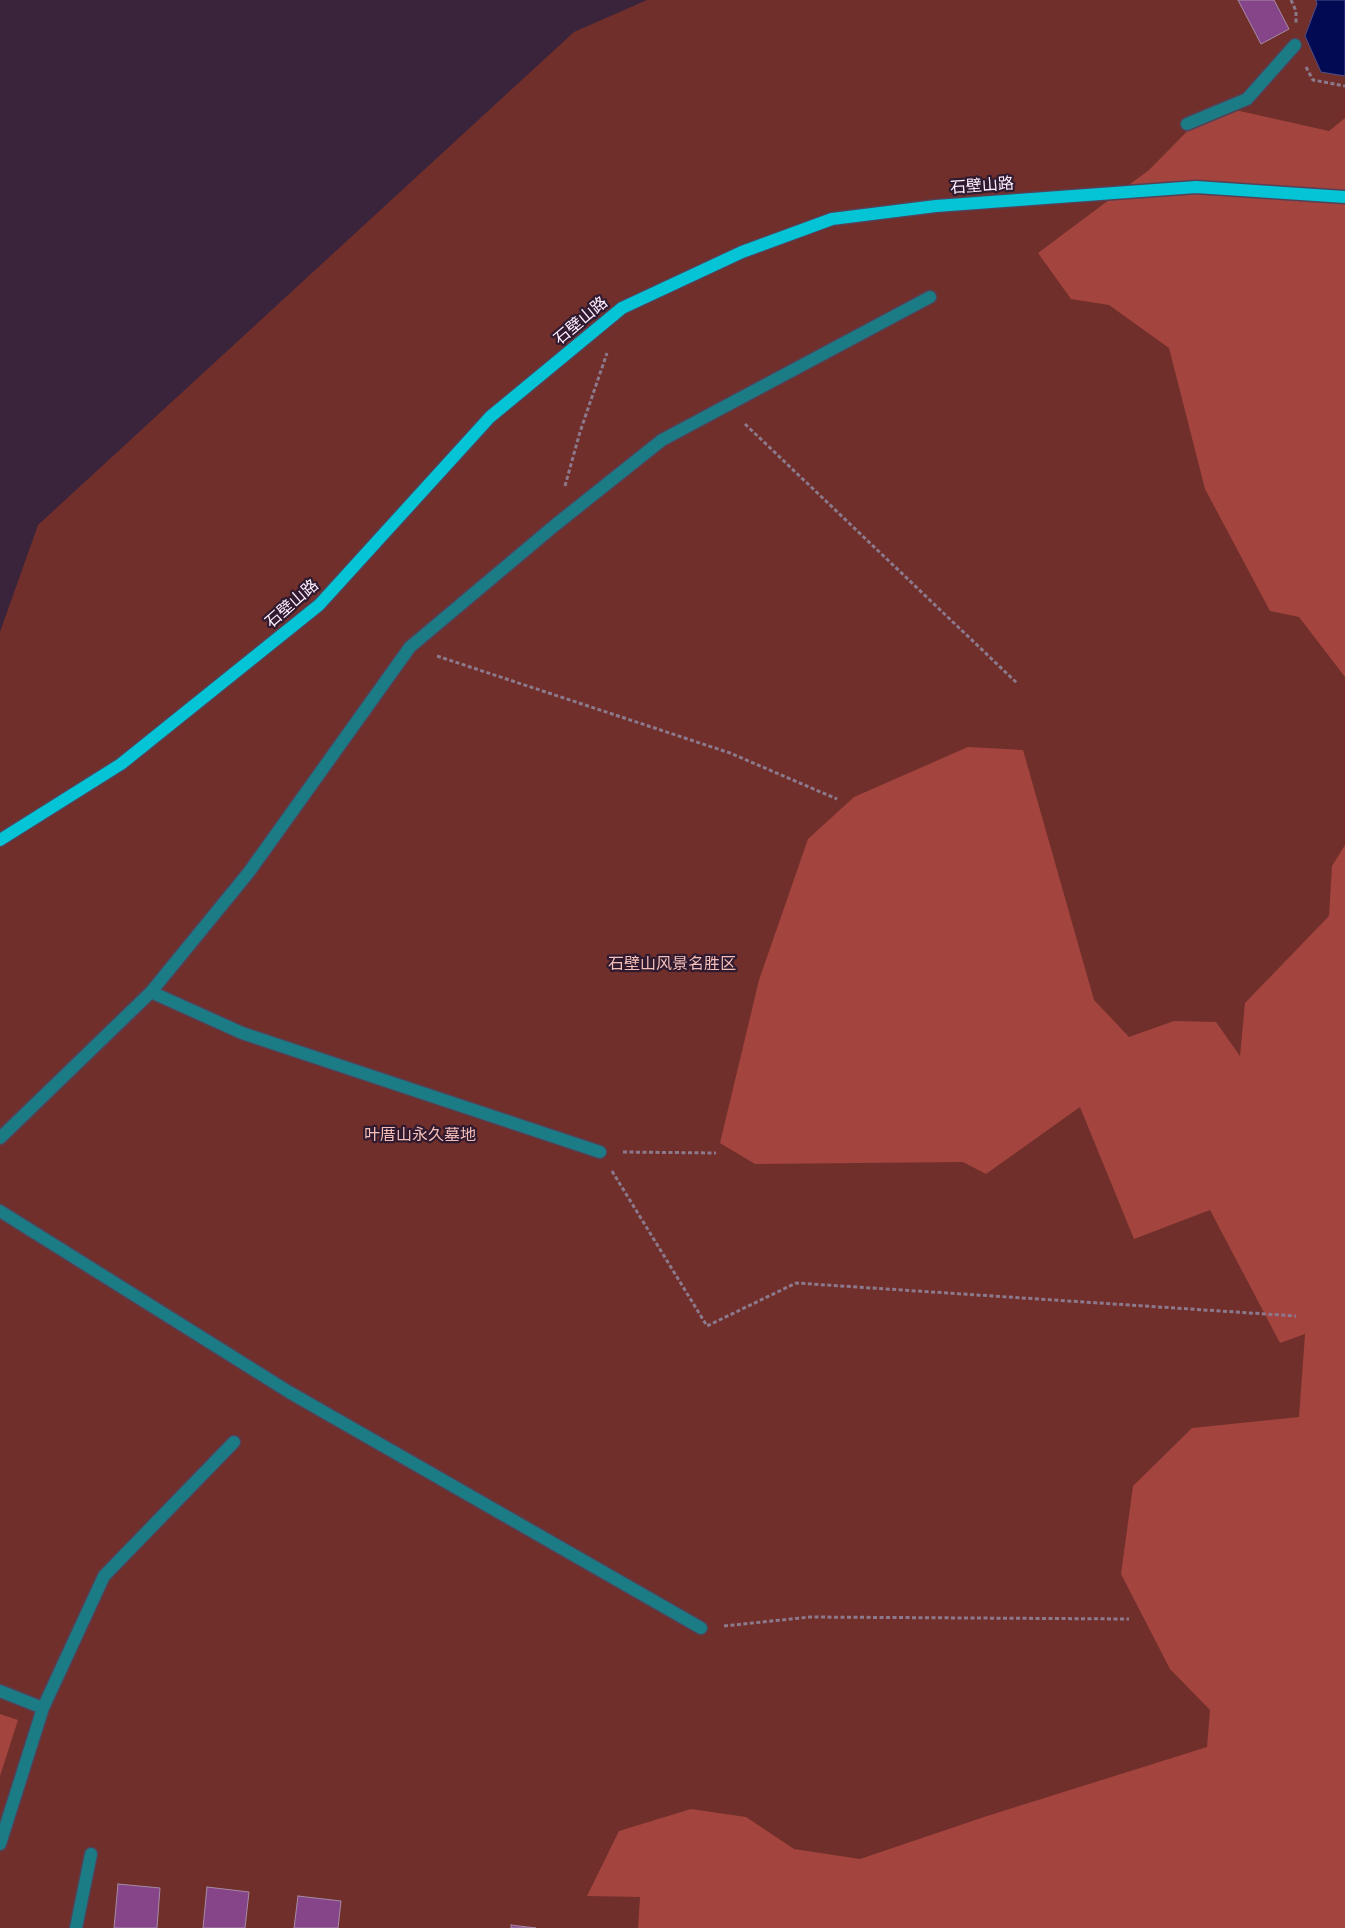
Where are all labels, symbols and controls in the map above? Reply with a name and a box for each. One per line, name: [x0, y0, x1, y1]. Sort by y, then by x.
street label: 石壁山路: [949, 174, 1015, 198]
street label: 石壁山路: [550, 293, 612, 349]
street label: 石壁山路: [262, 576, 322, 632]
park label: 石壁山风景名胜区: [608, 954, 736, 974]
park label: 叶厝山永久墓地: [364, 1125, 476, 1145]

